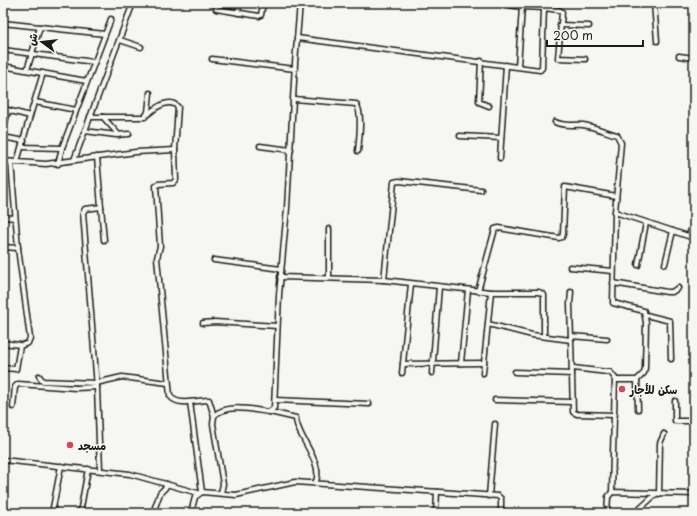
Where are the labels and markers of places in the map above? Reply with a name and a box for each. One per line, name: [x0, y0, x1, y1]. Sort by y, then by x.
place label: سكن للأجار: [629, 381, 677, 398]
marker: سكن للأجار: [617, 384, 627, 394]
place label: مسجد: [78, 437, 106, 454]
marker: مسجد: [65, 440, 75, 450]

